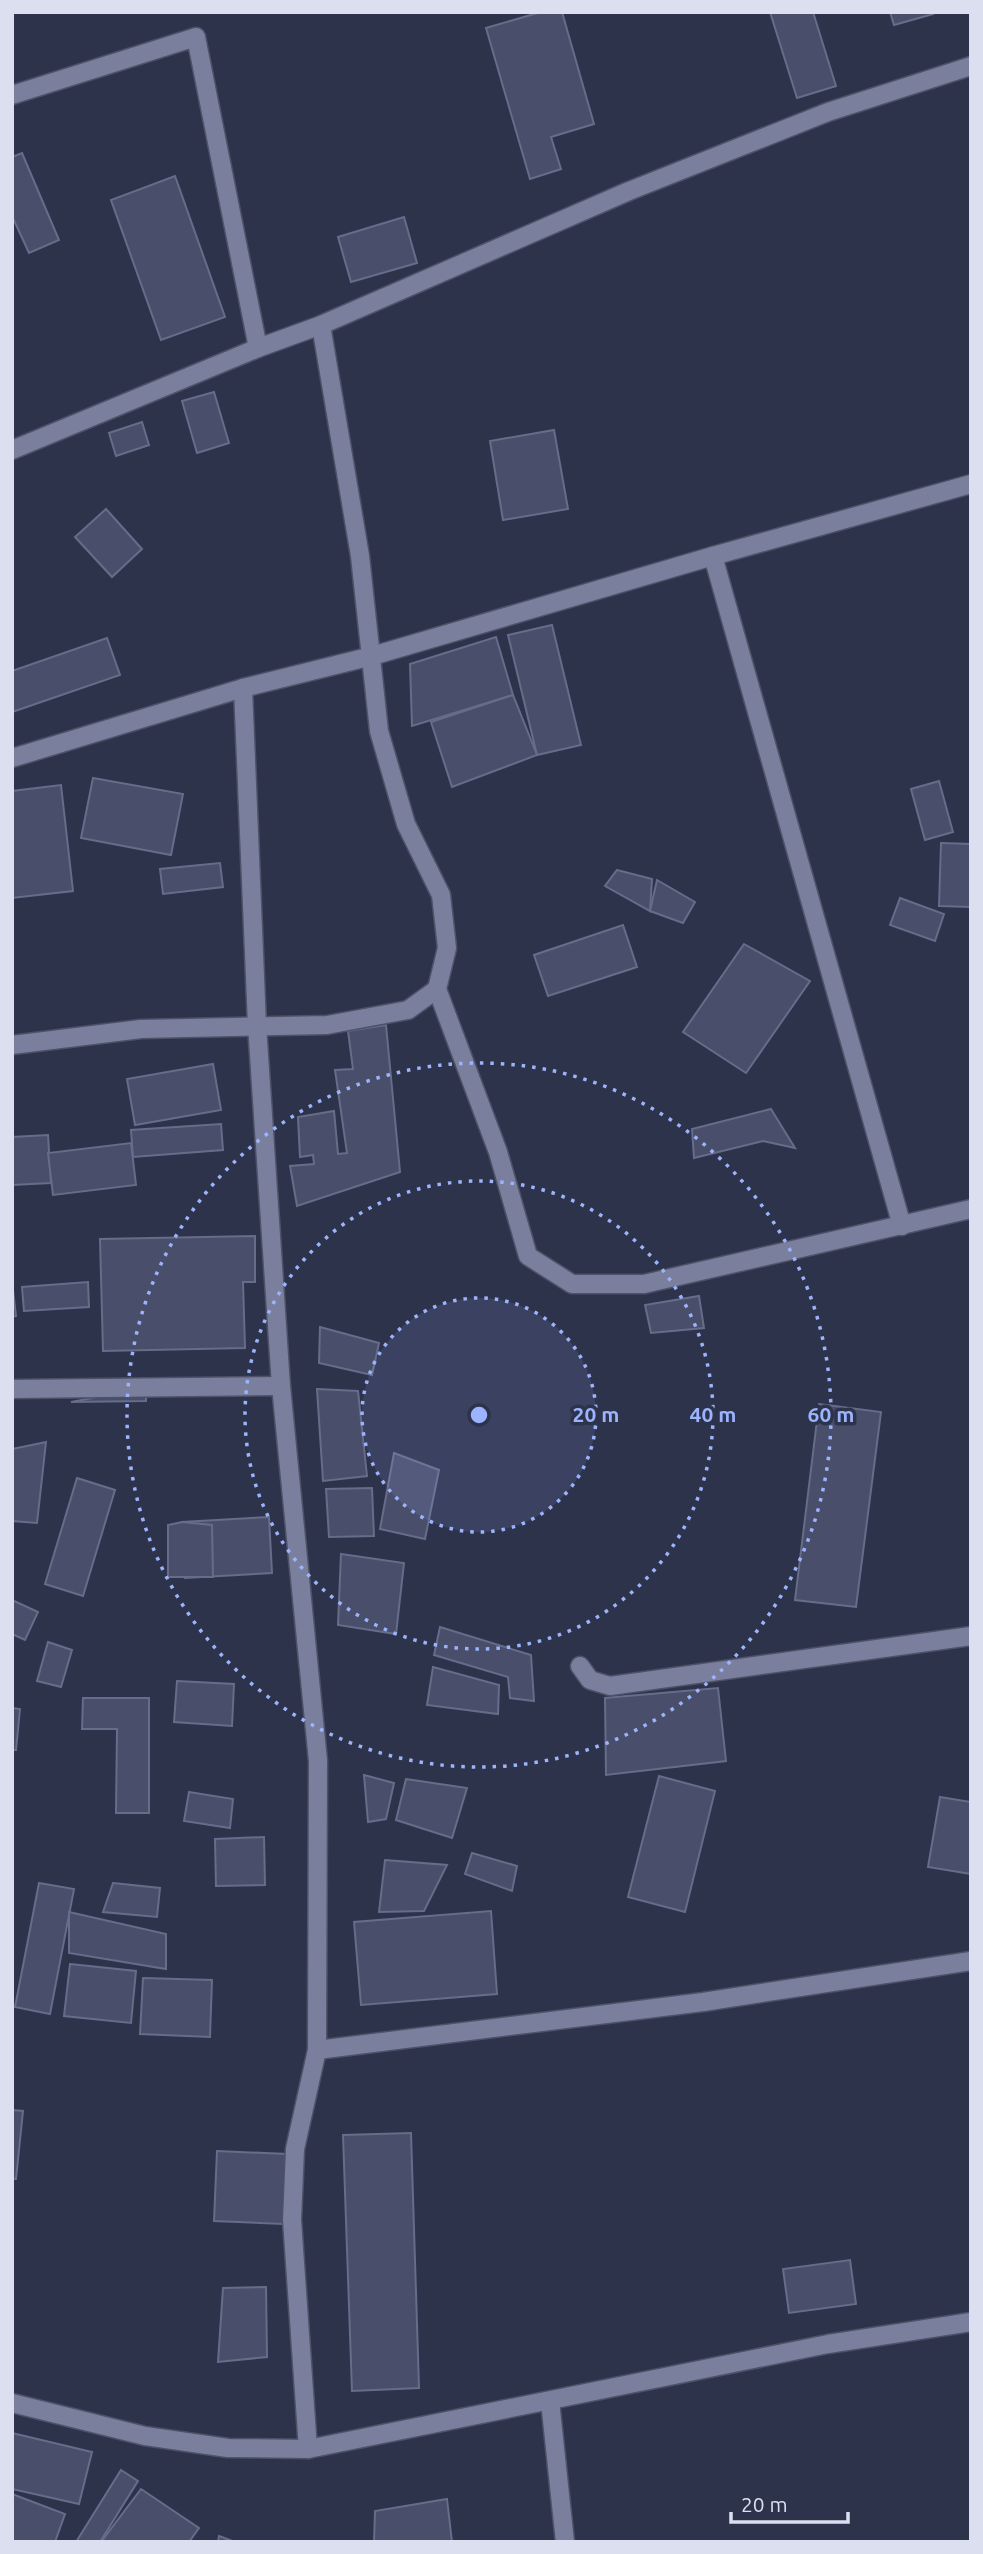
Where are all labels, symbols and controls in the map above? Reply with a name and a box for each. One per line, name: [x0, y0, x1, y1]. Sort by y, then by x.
text: 20 m: [573, 1402, 619, 1426]
text: 40 m: [690, 1402, 736, 1426]
text: 60 m: [808, 1402, 854, 1426]
centre of rings: [467, 1403, 491, 1427]
scale bar: [731, 2480, 848, 2524]
text: 20 m: [741, 2492, 788, 2516]

